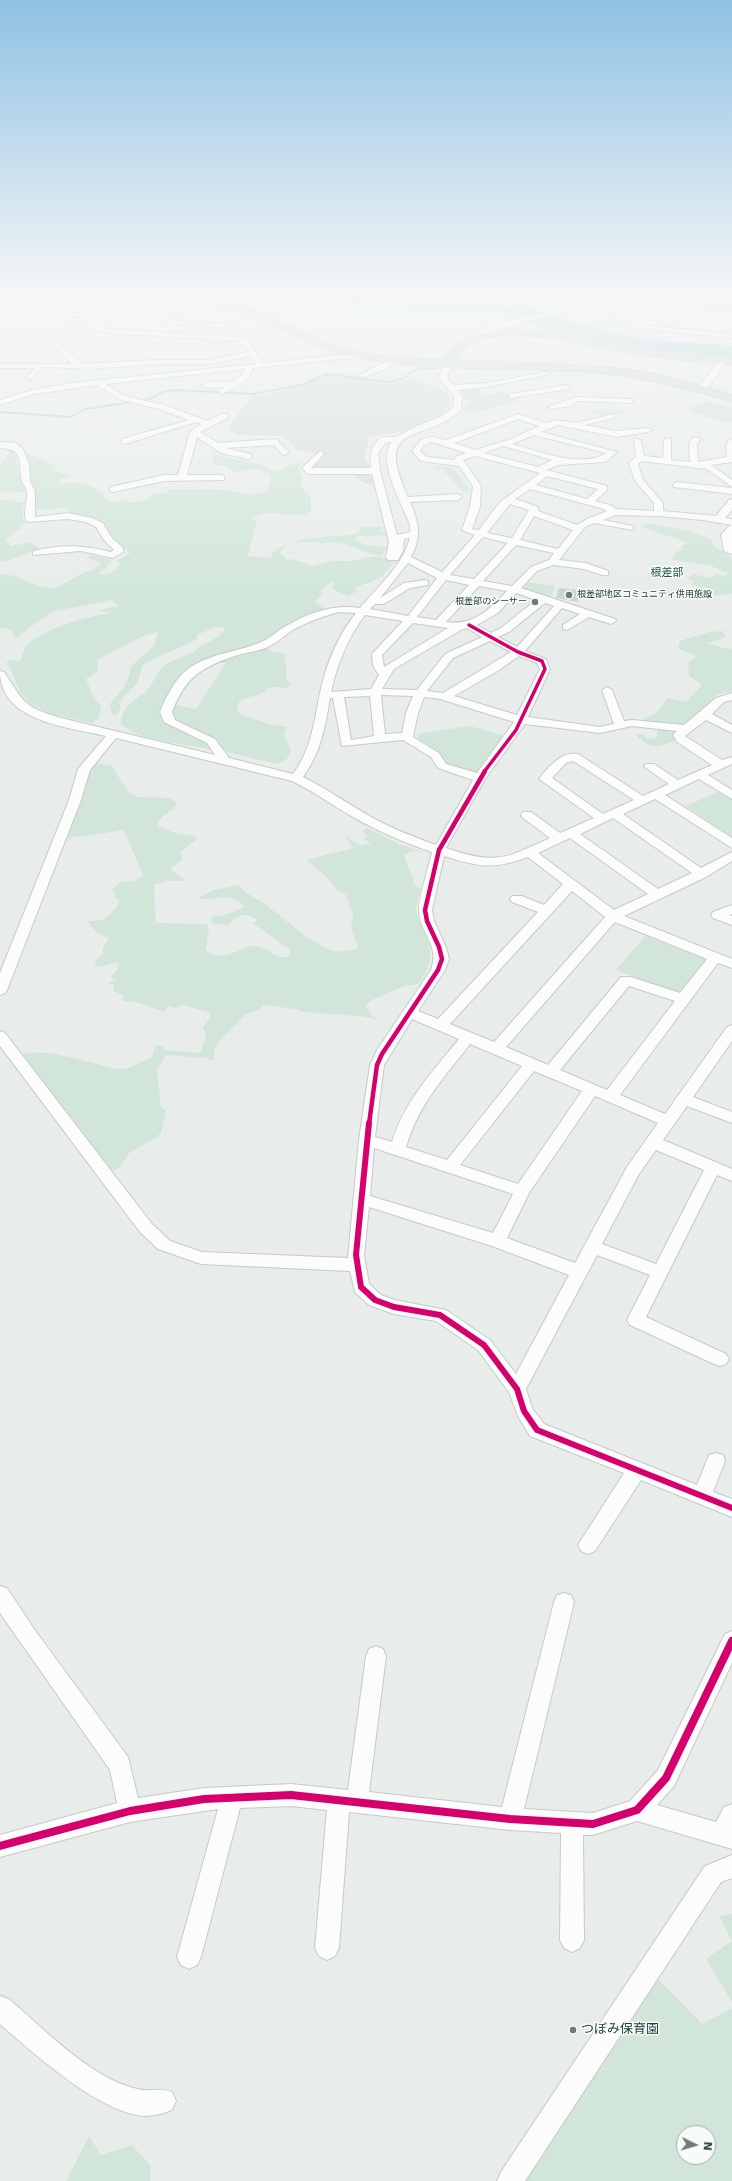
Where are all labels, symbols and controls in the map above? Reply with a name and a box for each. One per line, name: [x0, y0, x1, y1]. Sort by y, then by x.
district label: 根差部: [651, 566, 683, 580]
marker: 根差部地区コミュニティ供用施設: [564, 590, 574, 600]
place label: 根差部地区コミュニティ供用施設: [577, 590, 712, 600]
place label: 根差部のシーサー: [455, 597, 527, 607]
marker: 根差部のシーサー: [530, 597, 540, 607]
place label: つぼみ保育園: [581, 2022, 659, 2038]
marker: つぼみ保育園: [568, 2025, 578, 2035]
north arrow: [676, 2125, 716, 2165]
text: N: [701, 2141, 714, 2151]

